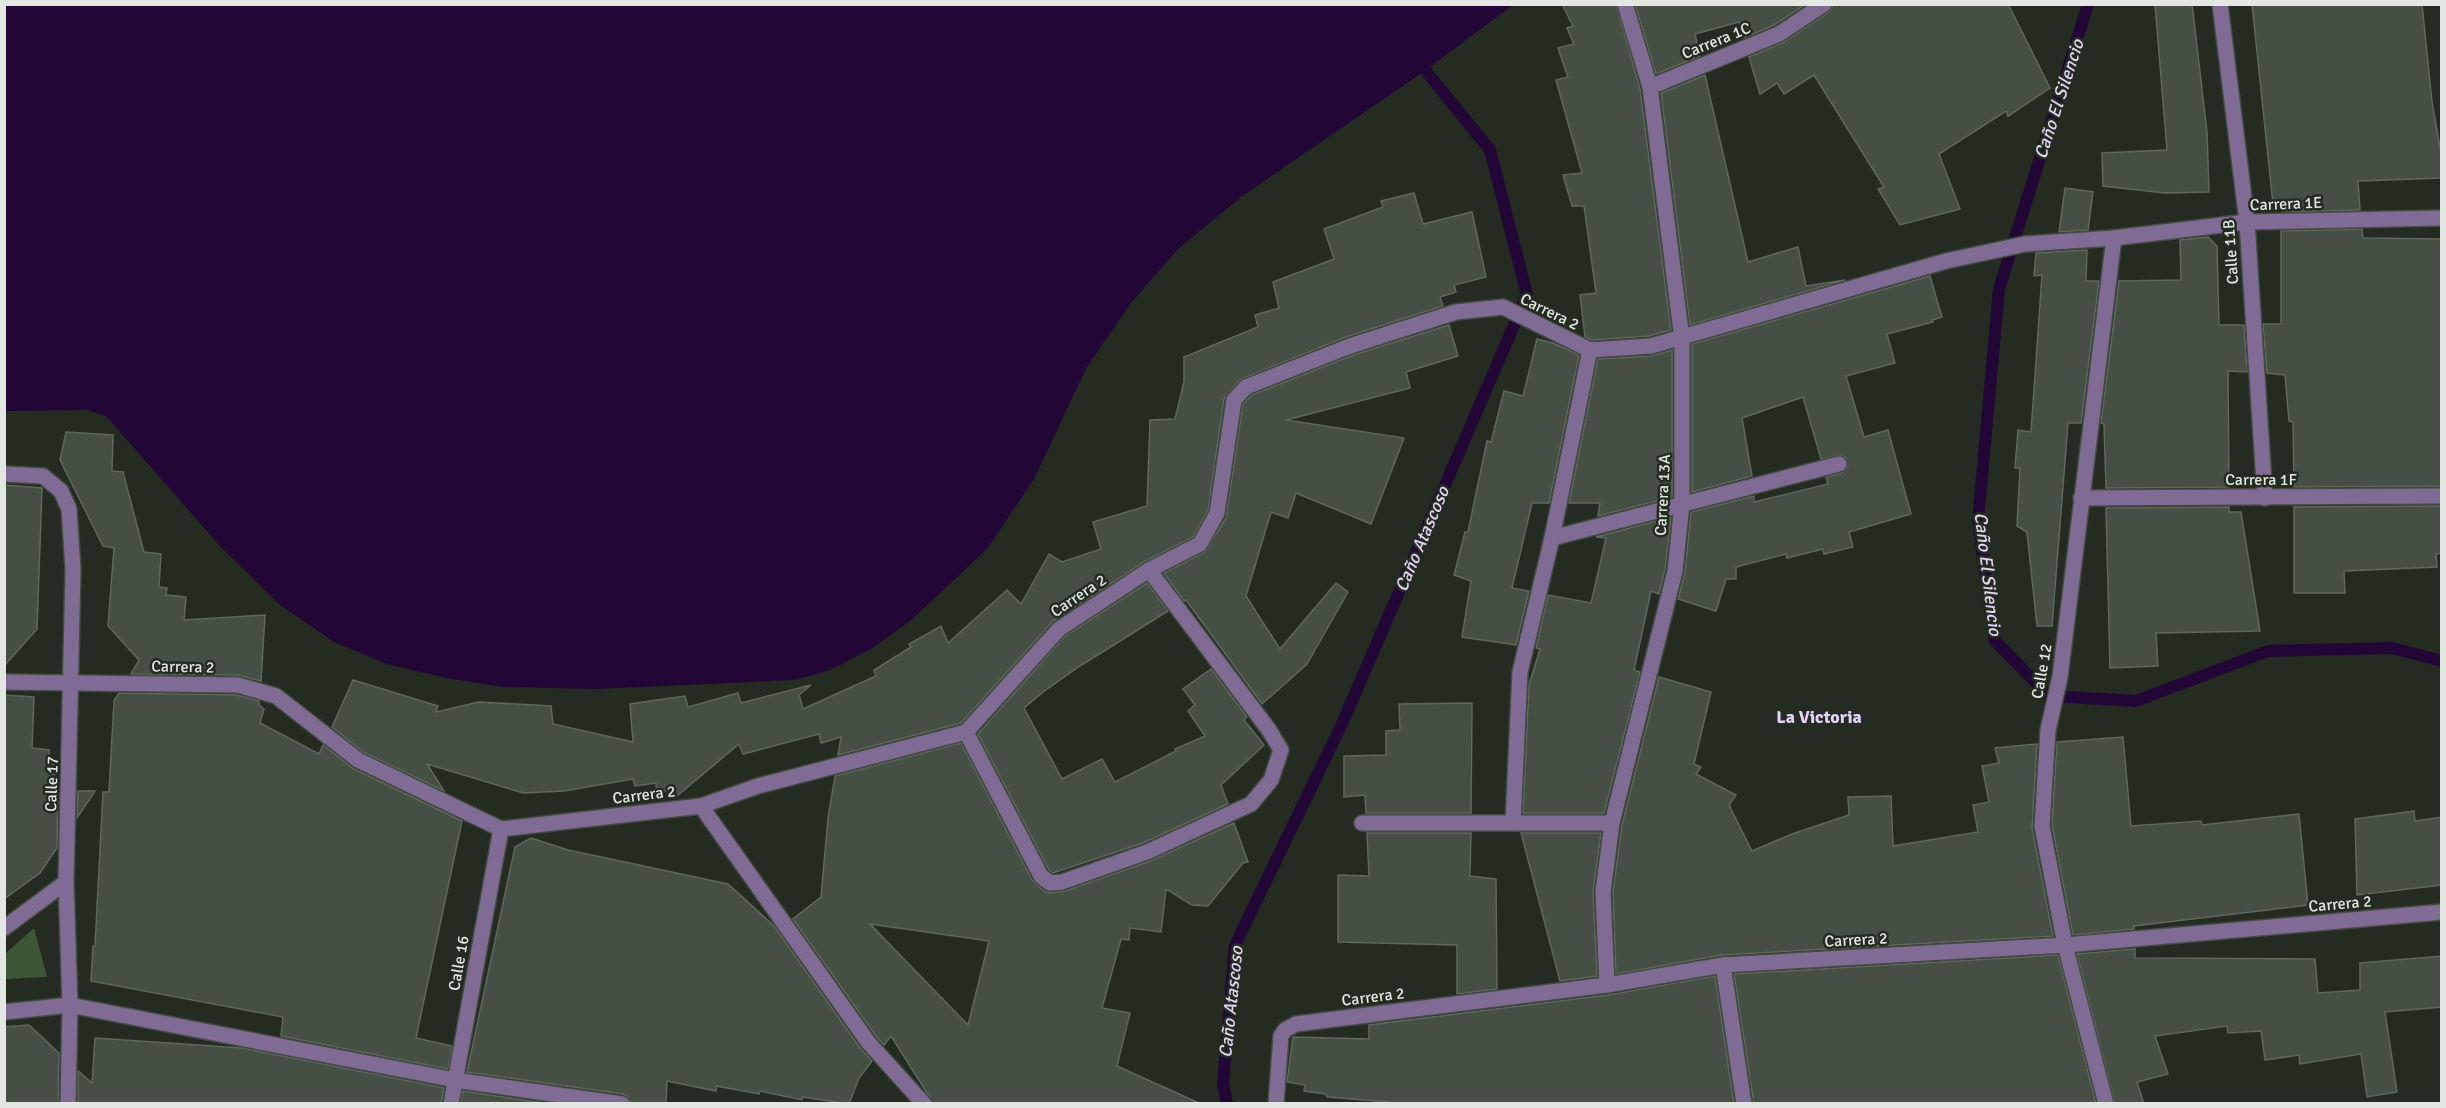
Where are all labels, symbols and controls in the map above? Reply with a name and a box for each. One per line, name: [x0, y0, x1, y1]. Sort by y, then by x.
street label: Carrera 1C: [1679, 18, 1754, 64]
water label: Caño El Silencio: [2029, 35, 2089, 161]
street label: Carrera 1E: [2250, 193, 2322, 215]
street label: Calle 11B: [2219, 219, 2243, 285]
street label: Carrera 2: [1517, 289, 1582, 335]
street label: Carrera 13A: [1651, 454, 1675, 536]
street label: Carrera 1F: [2225, 470, 2297, 490]
water label: Caño Atascoso: [1390, 482, 1455, 595]
water label: Caño El Silencio: [1970, 511, 2007, 639]
street label: Carrera 2: [1047, 570, 1110, 622]
street label: Calle 12: [2027, 642, 2057, 700]
street label: Carrera 2: [151, 656, 215, 678]
district label: La Victoria: [1776, 706, 1862, 728]
street label: Calle 17: [41, 756, 63, 812]
street label: Carrera 2: [612, 781, 677, 809]
street label: Carrera 2: [2308, 891, 2372, 917]
street label: Carrera 2: [1824, 928, 1888, 952]
street label: Calle 16: [444, 934, 474, 992]
water label: Caño Atascoso: [1214, 944, 1248, 1059]
street label: Carrera 2: [1341, 983, 1406, 1011]

